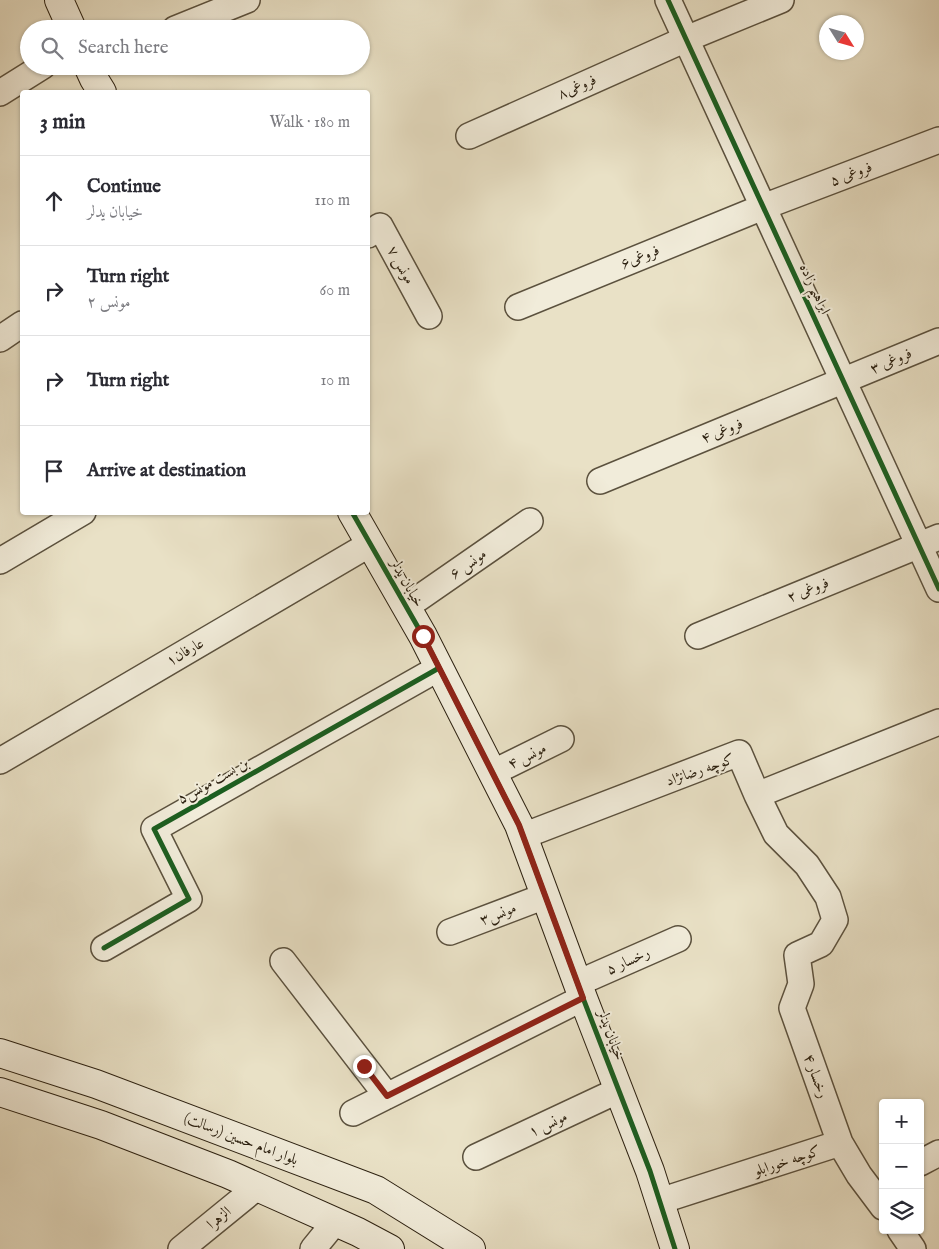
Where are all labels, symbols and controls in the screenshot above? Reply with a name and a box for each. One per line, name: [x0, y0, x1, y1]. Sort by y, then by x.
north arrow: [819, 15, 864, 60]
search box: [20, 20, 370, 75]
icon: search: [38, 34, 66, 62]
text: Search here: [78, 36, 169, 60]
street label: فروغی۸: [555, 70, 599, 104]
text: 3 min: [40, 109, 85, 136]
text: Walk · 180 m: [269, 113, 350, 133]
street label: فروغی ۵: [827, 157, 875, 191]
text: Continue: [87, 175, 161, 199]
icon: ahead: [40, 187, 68, 215]
text: 110 m: [314, 191, 350, 211]
text: خیابان یدلر: [87, 203, 143, 223]
street label: فروغی۶: [618, 241, 662, 273]
street label: مونس ۷: [383, 243, 419, 287]
street label: ابراهیم زاده: [791, 261, 835, 319]
text: Turn right: [87, 265, 169, 289]
icon: right: [40, 277, 68, 305]
text: 60 m: [320, 281, 350, 301]
text: مونس ۲: [87, 293, 131, 313]
street label: فروغی ۳: [867, 344, 915, 378]
icon: right: [40, 367, 68, 395]
text: Turn right: [87, 369, 169, 393]
text: 10 m: [320, 371, 350, 391]
street label: فروغی ۴: [698, 414, 746, 448]
icon: arrive: [40, 457, 68, 485]
text: Arrive at destination: [87, 459, 246, 483]
street label: مونس ۶: [446, 545, 490, 583]
street label: خیابان یدلر: [385, 554, 428, 610]
street label: فروغی ۲: [784, 573, 832, 607]
route start: [412, 625, 435, 648]
street label: عارفان۱: [163, 634, 207, 670]
street label: مونس ۴: [505, 739, 549, 773]
street label: کوچه رضانژاد: [663, 749, 737, 792]
street label: بن بست مونس۵: [174, 753, 252, 808]
street label: مونس۳: [477, 898, 519, 930]
street label: رخسار ۵: [603, 943, 653, 979]
street label: خیابان یدلر: [592, 1005, 629, 1063]
street label: رخسار ۴: [799, 1051, 833, 1101]
route end: [353, 1055, 376, 1078]
map controls: [879, 1099, 924, 1234]
button: +: [879, 1099, 924, 1144]
street label: مونس ۱: [526, 1107, 570, 1141]
street label: بلوار امام حسین (رسالت): [180, 1108, 301, 1172]
street label: کوچه خورابلو: [749, 1141, 823, 1182]
button: −: [879, 1144, 924, 1189]
button: layers: [879, 1189, 924, 1234]
street label: الزهرا: [203, 1202, 235, 1234]

